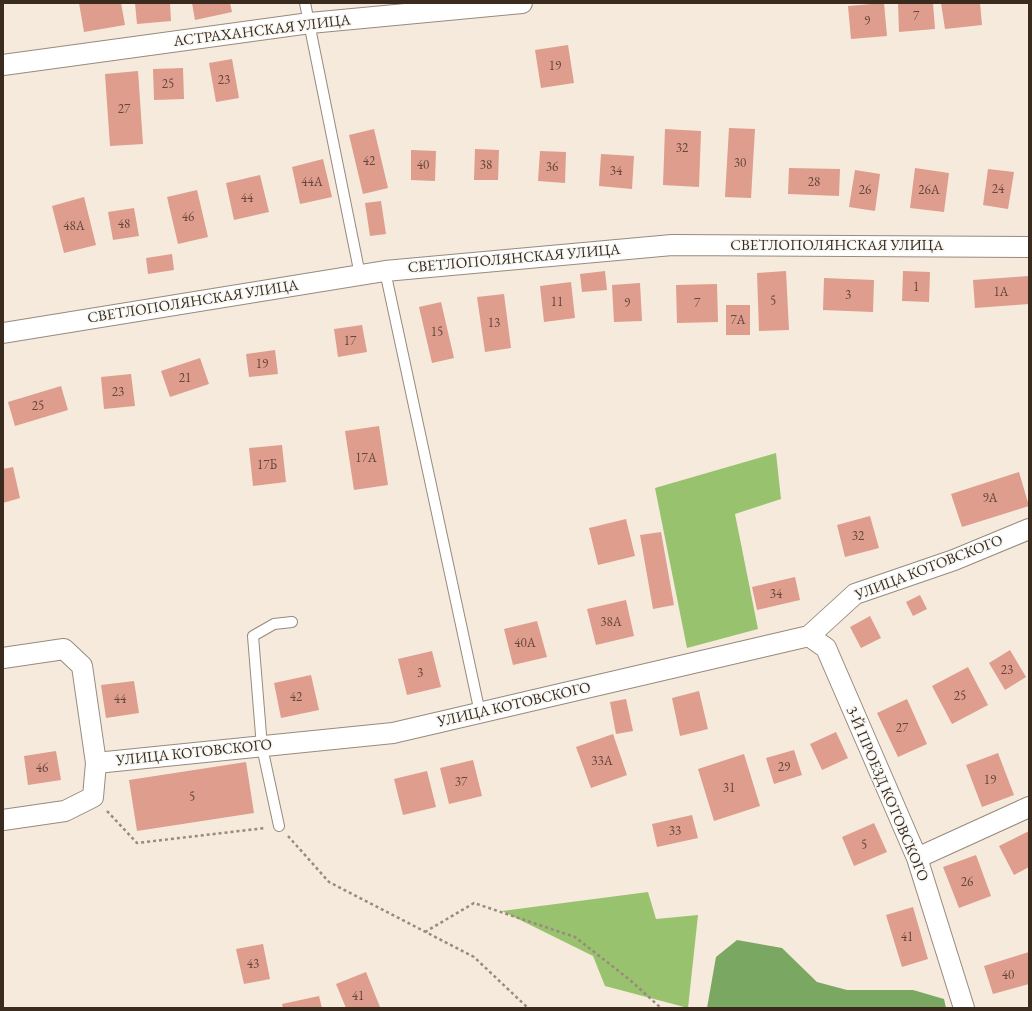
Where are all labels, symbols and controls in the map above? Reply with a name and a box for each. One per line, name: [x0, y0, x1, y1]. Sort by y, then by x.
house number: 7: [913, 8, 919, 24]
street label: АСТРАХАНСКАЯ УЛИЦА: [172, 11, 352, 51]
house number: 9: [864, 13, 870, 29]
house number: 19: [549, 58, 561, 74]
house number: 23: [218, 72, 230, 88]
house number: 25: [162, 76, 174, 92]
house number: 27: [118, 101, 130, 117]
house number: 32: [676, 140, 688, 156]
house number: 42: [363, 153, 375, 169]
house number: 30: [734, 155, 746, 171]
house number: 40: [417, 157, 429, 173]
house number: 38: [480, 157, 492, 173]
house number: 36: [546, 159, 558, 175]
house number: 34: [610, 163, 622, 179]
house number: 44А: [301, 174, 323, 190]
house number: 28: [808, 174, 820, 190]
house number: 24: [992, 181, 1004, 197]
house number: 26: [859, 182, 871, 198]
house number: 26А: [918, 182, 940, 198]
house number: 44: [241, 190, 253, 206]
house number: 46: [182, 209, 194, 225]
house number: 48: [118, 216, 130, 232]
house number: 48А: [63, 218, 85, 234]
street label: СВЕТЛОПОЛЯНСКАЯ УЛИЦА: [730, 237, 944, 255]
street label: СВЕТЛОПОЛЯНСКАЯ УЛИЦА: [407, 241, 621, 277]
street label: СВЕТЛОПОЛЯНСКАЯ УЛИЦА: [86, 276, 300, 328]
house number: 1: [913, 279, 919, 295]
house number: 1А: [993, 284, 1009, 300]
house number: 3: [845, 287, 851, 303]
house number: 5: [770, 293, 776, 309]
house number: 11: [551, 294, 563, 310]
house number: 9: [624, 295, 630, 311]
house number: 7: [694, 295, 700, 311]
house number: 7А: [730, 312, 746, 328]
house number: 13: [488, 315, 500, 331]
house number: 15: [431, 324, 443, 340]
house number: 17: [344, 333, 356, 349]
house number: 19: [256, 356, 268, 372]
house number: 21: [179, 370, 191, 386]
house number: 23: [112, 384, 124, 400]
house number: 25: [32, 398, 44, 414]
house number: 17А: [355, 450, 377, 466]
house number: 17Б: [257, 457, 277, 473]
house number: 9А: [982, 490, 998, 506]
house number: 32: [852, 528, 864, 544]
street label: УЛИЦА КОТОВСКОГО: [853, 531, 1005, 605]
house number: 34: [770, 586, 782, 602]
house number: 38А: [600, 614, 622, 630]
house number: 40А: [514, 635, 536, 651]
house number: 23: [1001, 662, 1013, 678]
house number: 3: [417, 665, 423, 681]
street label: УЛИЦА КОТОВСКОГО: [436, 679, 592, 731]
house number: 25: [954, 688, 966, 704]
house number: 42: [290, 689, 302, 705]
house number: 44: [114, 691, 126, 707]
street label: 3-Й ПРОЕЗД КОТОВСКОГО: [842, 704, 932, 884]
house number: 27: [896, 720, 908, 736]
street label: УЛИЦА КОТОВСКОГО: [115, 736, 273, 770]
house number: 33А: [591, 753, 613, 769]
house number: 29: [778, 759, 790, 775]
house number: 46: [36, 760, 48, 776]
house number: 19: [984, 772, 996, 788]
house number: 37: [455, 774, 467, 790]
house number: 31: [723, 780, 735, 796]
house number: 5: [189, 789, 195, 805]
house number: 33: [669, 823, 681, 839]
house number: 5: [861, 837, 867, 853]
house number: 26: [961, 874, 973, 890]
house number: 41: [901, 929, 913, 945]
house number: 43: [247, 956, 259, 972]
house number: 40: [1002, 967, 1014, 983]
house number: 41: [352, 988, 364, 1004]

